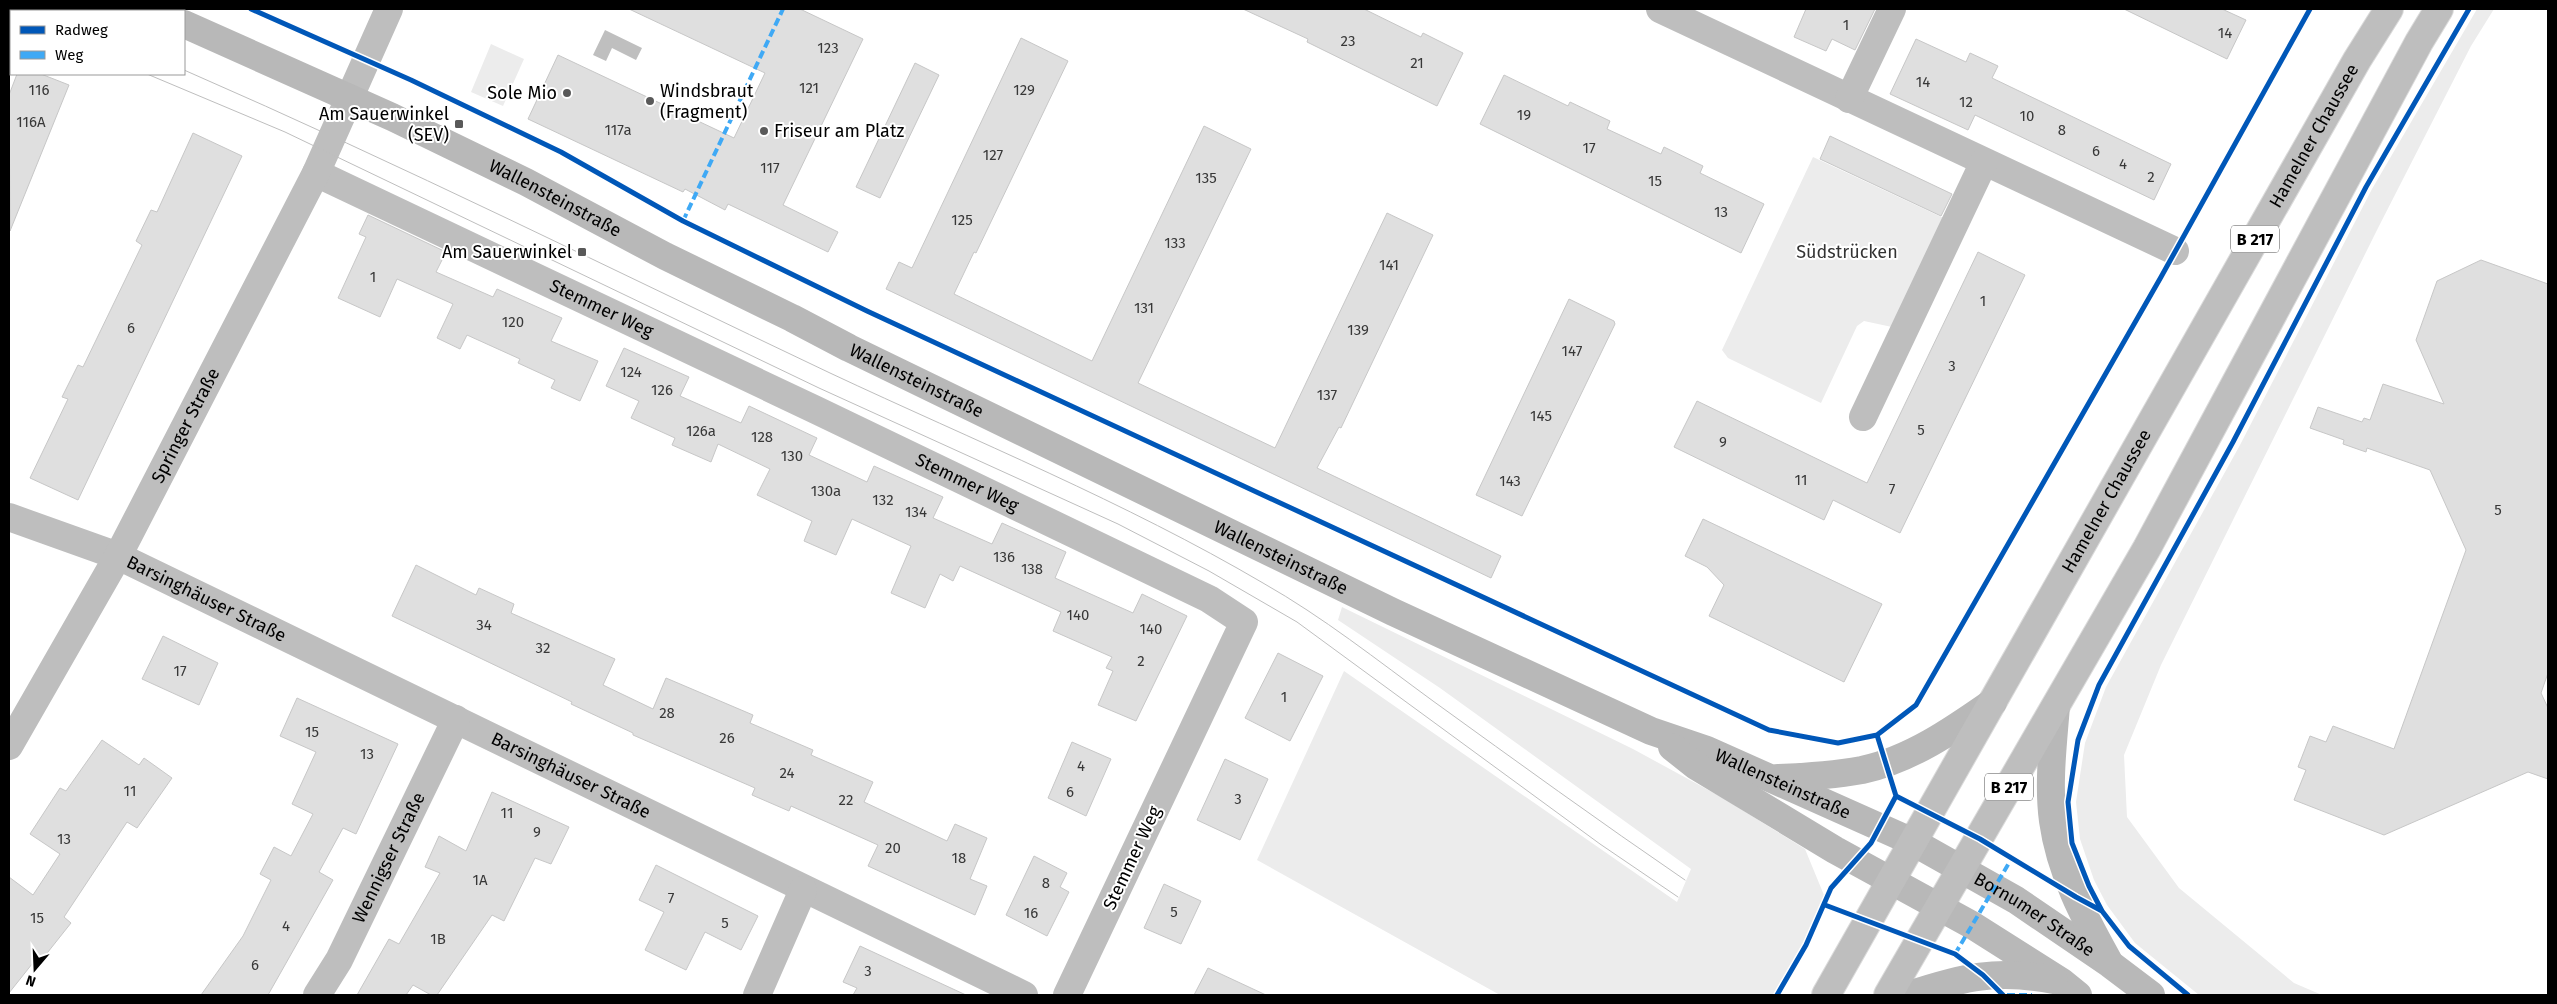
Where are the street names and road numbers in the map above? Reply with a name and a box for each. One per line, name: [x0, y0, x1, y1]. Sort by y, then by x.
street label: Hamelner Chaussee: [2264, 60, 2363, 212]
street label: Wallensteinstraße: [485, 155, 625, 242]
road number: B 217: [2231, 225, 2279, 252]
street label: Stemmer Weg: [546, 274, 658, 343]
street label: Wallensteinstraße: [846, 339, 987, 423]
street label: Springer Straße: [147, 364, 224, 487]
street label: Hamelner Chaussee: [2057, 425, 2156, 577]
street label: Stemmer Weg: [912, 448, 1023, 517]
street label: Wallensteinstraße: [1210, 516, 1352, 599]
street label: Barsinghäuser Straße: [123, 551, 290, 647]
street label: Barsinghäuser Straße: [488, 727, 654, 823]
street label: Wallensteinstraße: [1712, 744, 1854, 824]
road number: B 217: [1985, 774, 2033, 800]
street label: Wennigser Straße: [348, 789, 430, 927]
street label: Stemmer Weg: [1098, 802, 1166, 913]
street label: Bornumer Straße: [1970, 868, 2099, 961]

